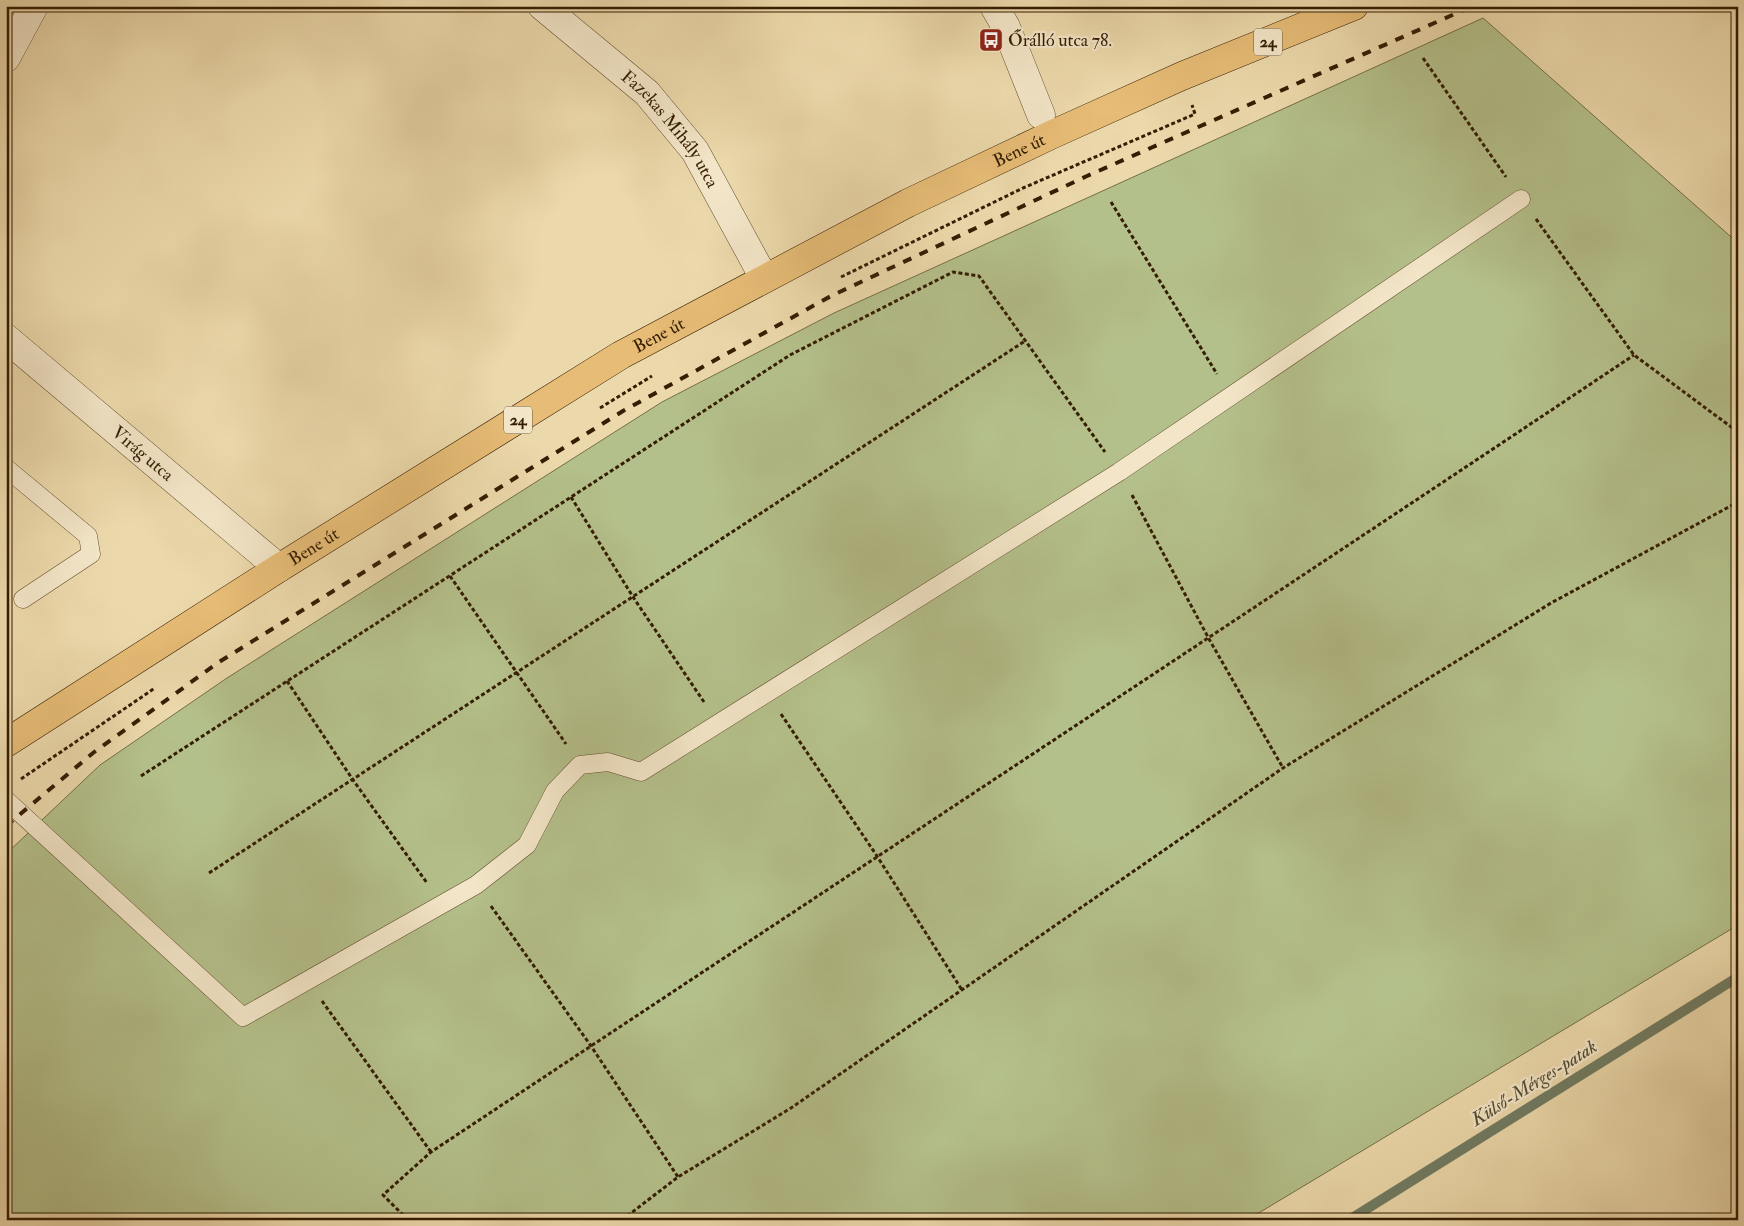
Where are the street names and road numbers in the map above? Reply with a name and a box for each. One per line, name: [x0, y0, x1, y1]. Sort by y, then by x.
road number: 24: [1254, 28, 1282, 56]
street label: Fazekas Mihály utca: [617, 65, 725, 192]
street label: Bene út: [989, 128, 1049, 172]
street label: Bene út: [629, 312, 689, 358]
road number: 24: [504, 406, 532, 434]
street label: Virág utca: [107, 421, 179, 486]
street label: Bene út: [284, 522, 343, 571]

